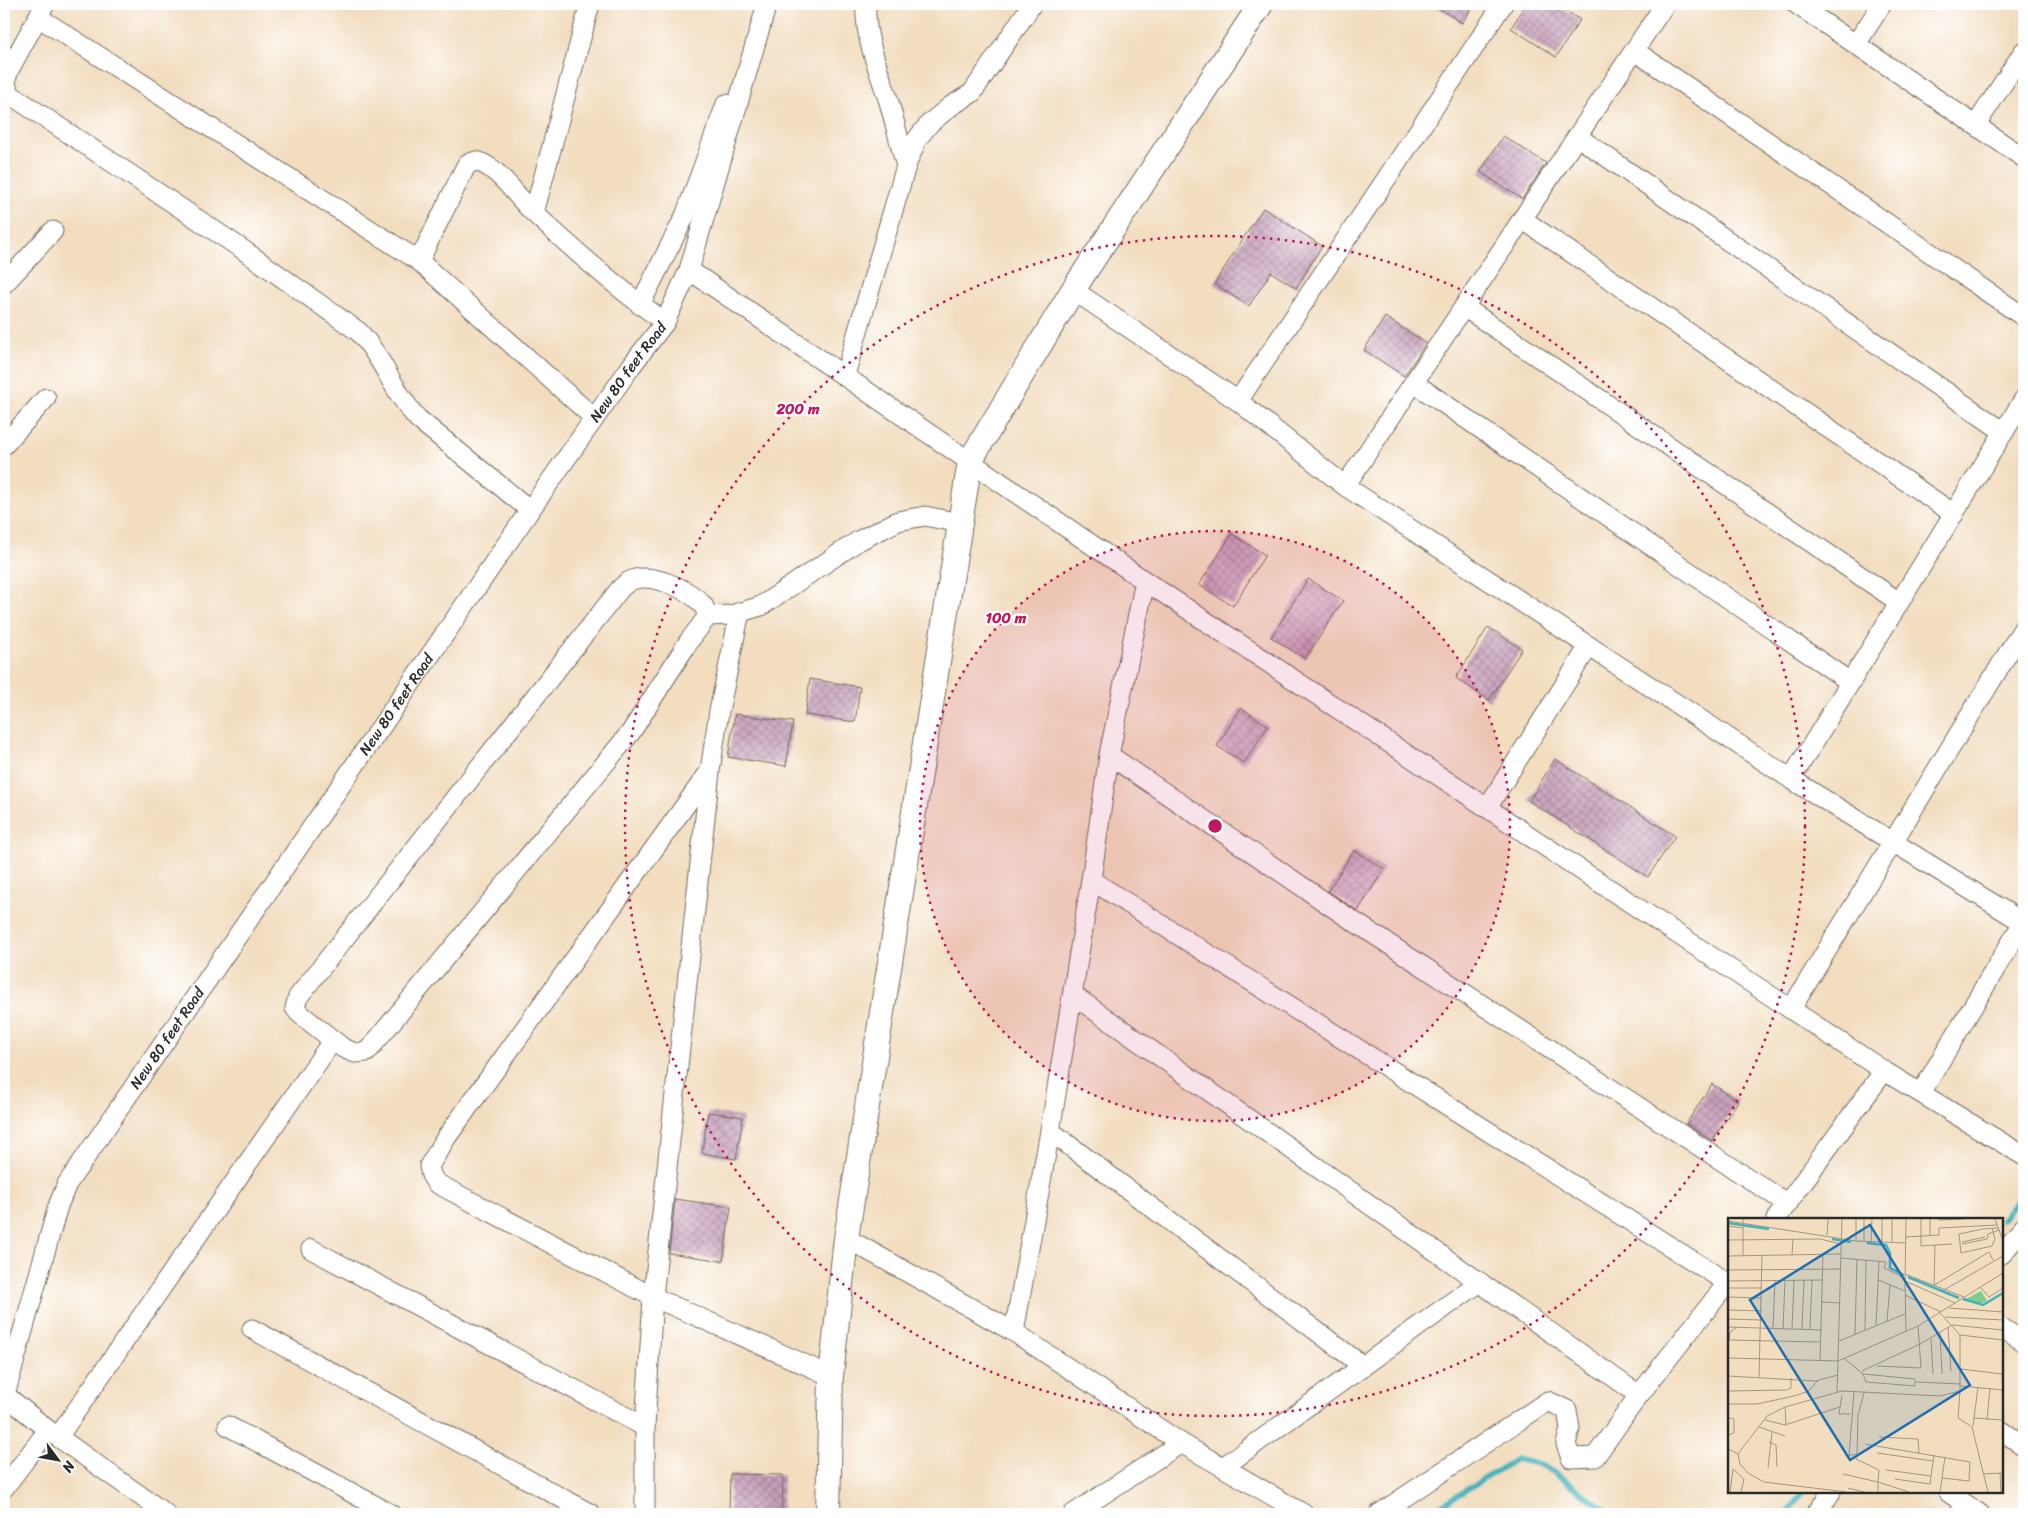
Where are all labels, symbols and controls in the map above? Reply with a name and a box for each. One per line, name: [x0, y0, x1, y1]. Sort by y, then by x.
street label: New 80 feet Road: [582, 316, 674, 428]
text: 200 m: [775, 396, 820, 422]
text: 100 m: [986, 605, 1027, 631]
street label: New 80 feet Road: [352, 647, 441, 761]
centre of rings: [1206, 817, 1224, 835]
street label: New 80 feet Road: [123, 981, 212, 1095]
inset map: [1728, 1218, 2003, 1493]
north arrow: [32, 1436, 82, 1486]
text: N: [55, 1455, 82, 1478]

